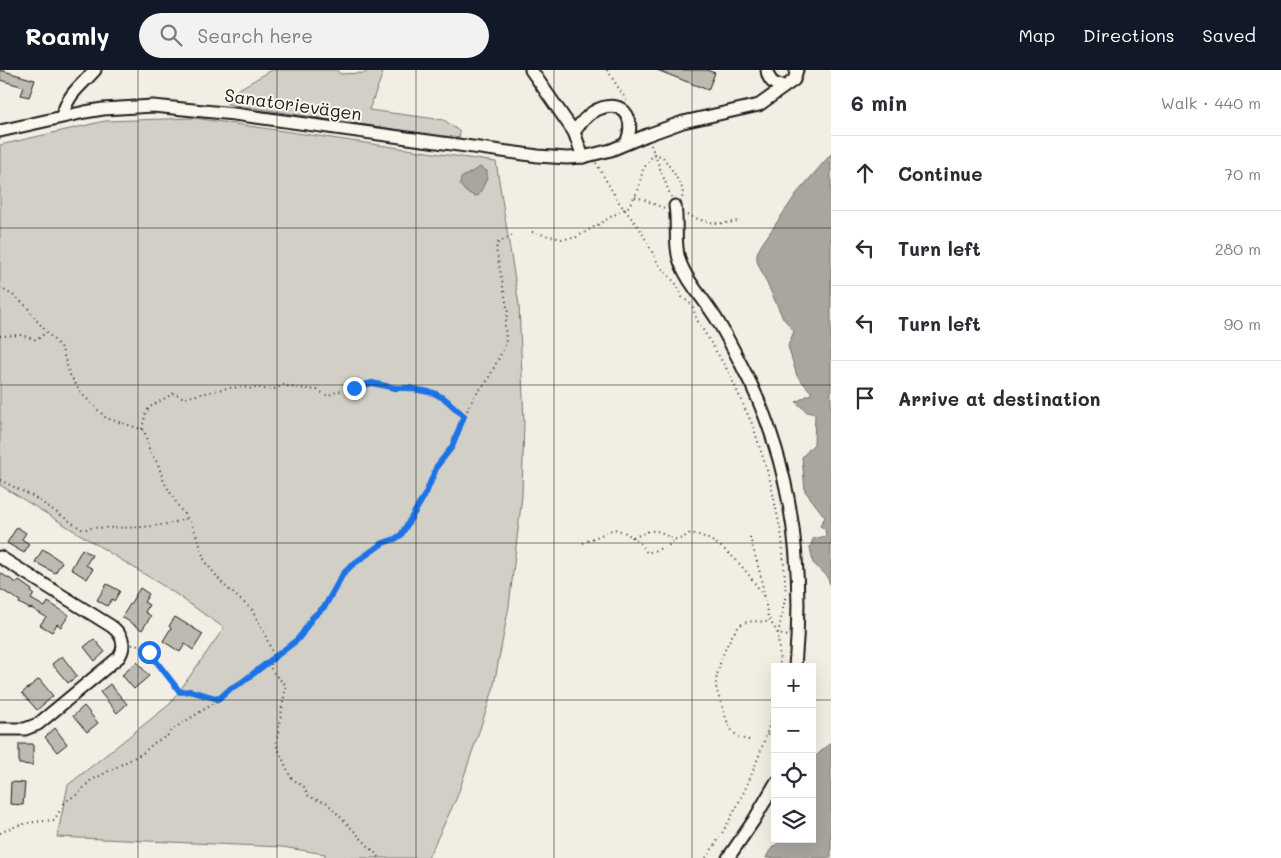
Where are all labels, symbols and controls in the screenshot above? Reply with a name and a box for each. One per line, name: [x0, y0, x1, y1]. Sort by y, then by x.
search box: [139, 13, 489, 58]
text: Roamly: [25, 20, 109, 51]
icon: search: [157, 21, 185, 49]
text: Search here: [197, 23, 313, 48]
text: Map: [1018, 23, 1055, 47]
text: Directions: [1083, 23, 1175, 47]
text: Saved: [1203, 23, 1256, 47]
street label: Sanatorievägen: [223, 82, 363, 126]
text: 6 min: [851, 89, 907, 116]
text: Walk · 440 m: [1161, 92, 1261, 113]
icon: ahead: [851, 159, 879, 187]
text: Continue: [898, 161, 983, 186]
text: 70 m: [1224, 163, 1261, 184]
icon: left: [851, 234, 879, 262]
text: Turn left: [898, 236, 981, 261]
text: 280 m: [1215, 238, 1261, 259]
icon: left: [851, 309, 879, 337]
text: Turn left: [898, 311, 981, 336]
text: 90 m: [1224, 313, 1261, 334]
route end: [343, 377, 366, 400]
icon: arrive: [851, 384, 879, 412]
text: Arrive at destination: [898, 386, 1101, 411]
route start: [138, 641, 161, 664]
map controls: [771, 663, 816, 843]
button: +: [771, 663, 816, 708]
button: −: [771, 708, 816, 753]
button: locate: [771, 753, 816, 798]
button: layers: [771, 798, 816, 843]

